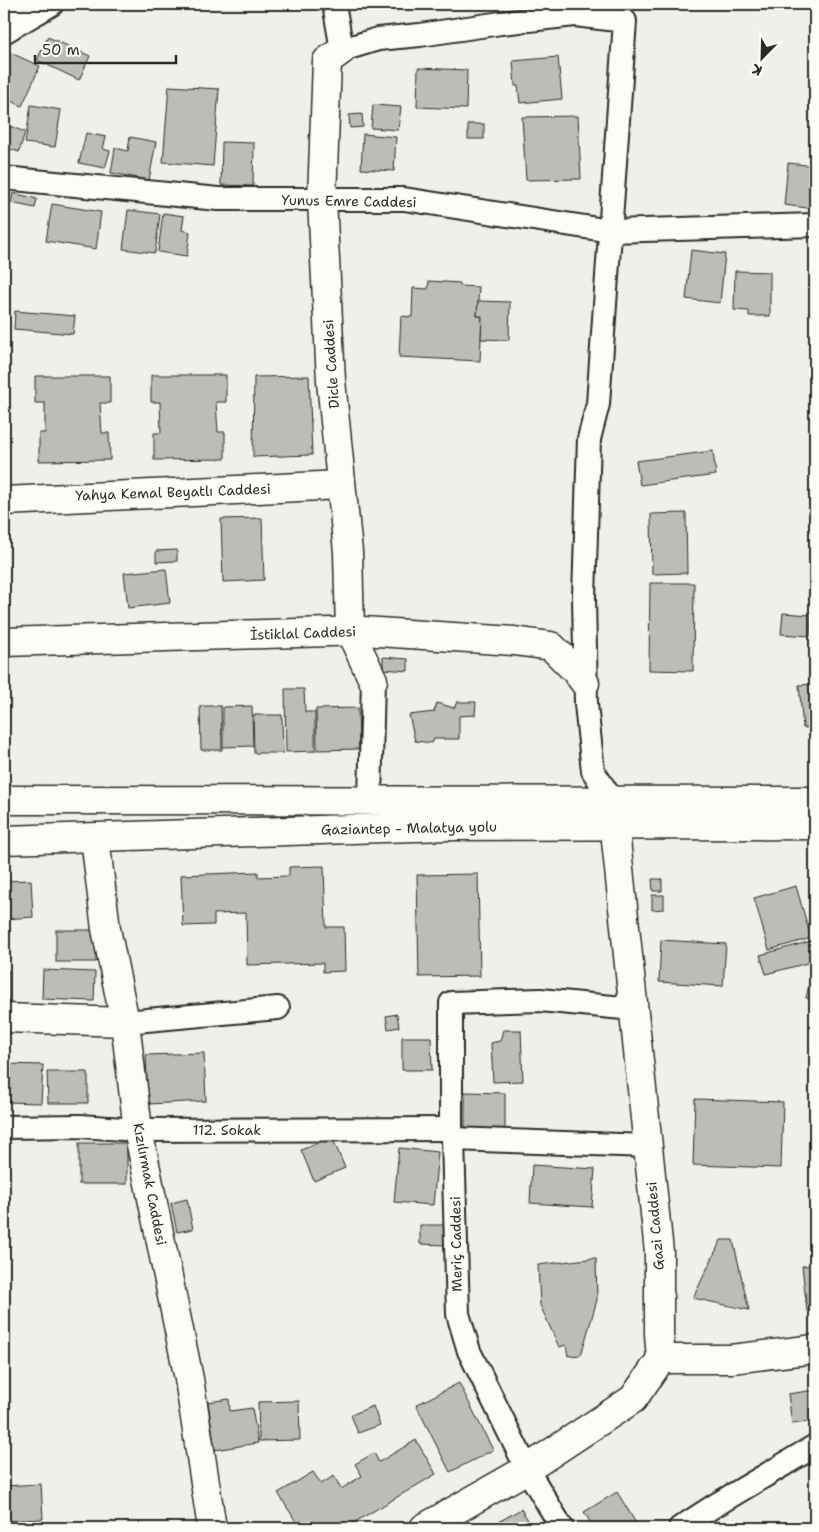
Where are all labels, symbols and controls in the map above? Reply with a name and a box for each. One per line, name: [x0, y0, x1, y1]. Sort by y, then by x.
scale bar: [35, 32, 176, 64]
north arrow: [736, 32, 786, 82]
text: 50 m: [42, 40, 80, 60]
text: K: [749, 60, 765, 80]
street label: Yunus Emre Caddesi: [281, 191, 417, 211]
street label: Dicle Caddesi: [319, 319, 343, 409]
street label: Yahya Kemal Beyatlı Caddesi: [75, 480, 271, 504]
street label: İstiklal Caddesi: [250, 622, 356, 644]
street label: Gaziantep - Malatya yolu: [321, 817, 497, 839]
street label: Kızılırmak Caddesi: [129, 1121, 171, 1247]
street label: 112. Sokak: [193, 1121, 261, 1139]
street label: Gazi Caddesi: [642, 1181, 668, 1271]
street label: Meriç Caddesi: [446, 1196, 466, 1292]

